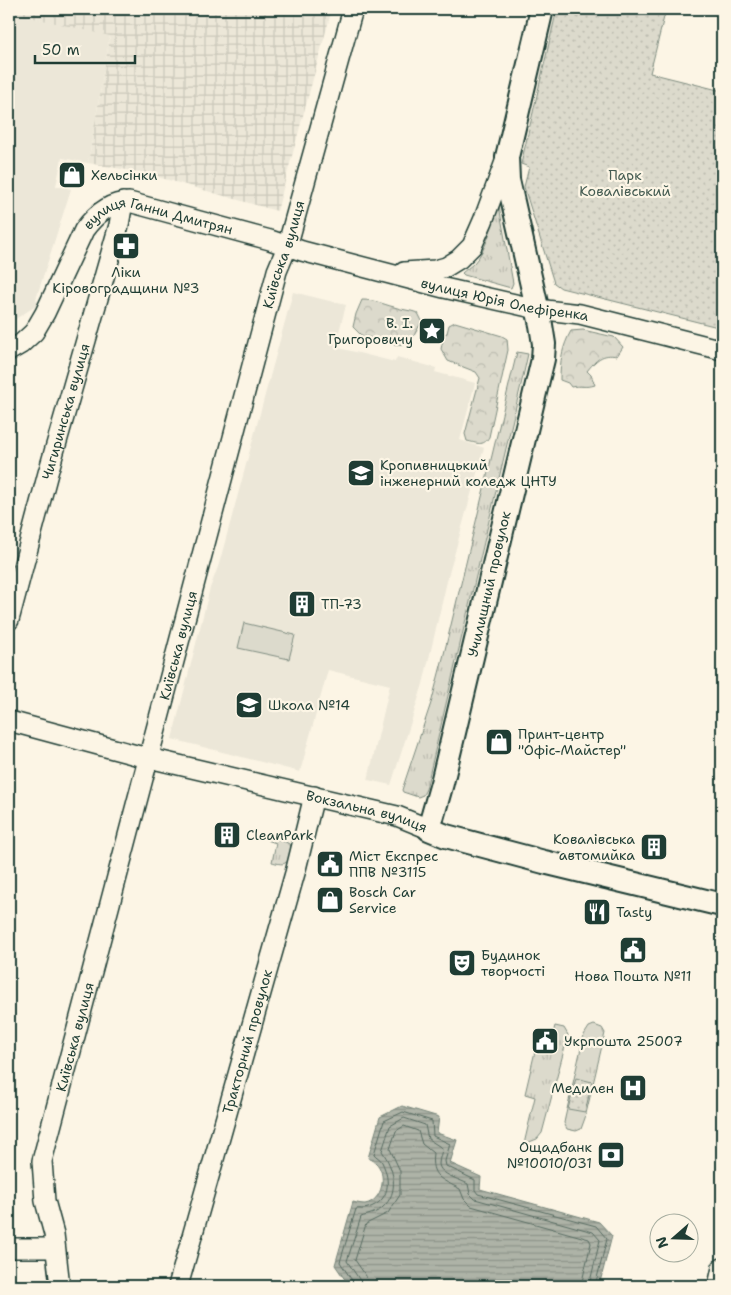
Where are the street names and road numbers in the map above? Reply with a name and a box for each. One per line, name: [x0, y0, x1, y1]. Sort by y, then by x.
street label: Київська вулиця: [259, 198, 309, 310]
street label: вулиця Ганни Дмитрян: [80, 223, 240, 243]
street label: вулиця Юрія Олефіренка: [419, 273, 591, 325]
street label: Чигиринська вулиця: [38, 341, 94, 482]
street label: Училищний провулок: [463, 509, 515, 659]
street label: Київська вулиця: [155, 589, 201, 702]
street label: Вокзальна вулиця: [304, 786, 430, 836]
street label: Тракторний провулок: [218, 967, 276, 1116]
street label: Київська вулиця: [52, 980, 98, 1094]

